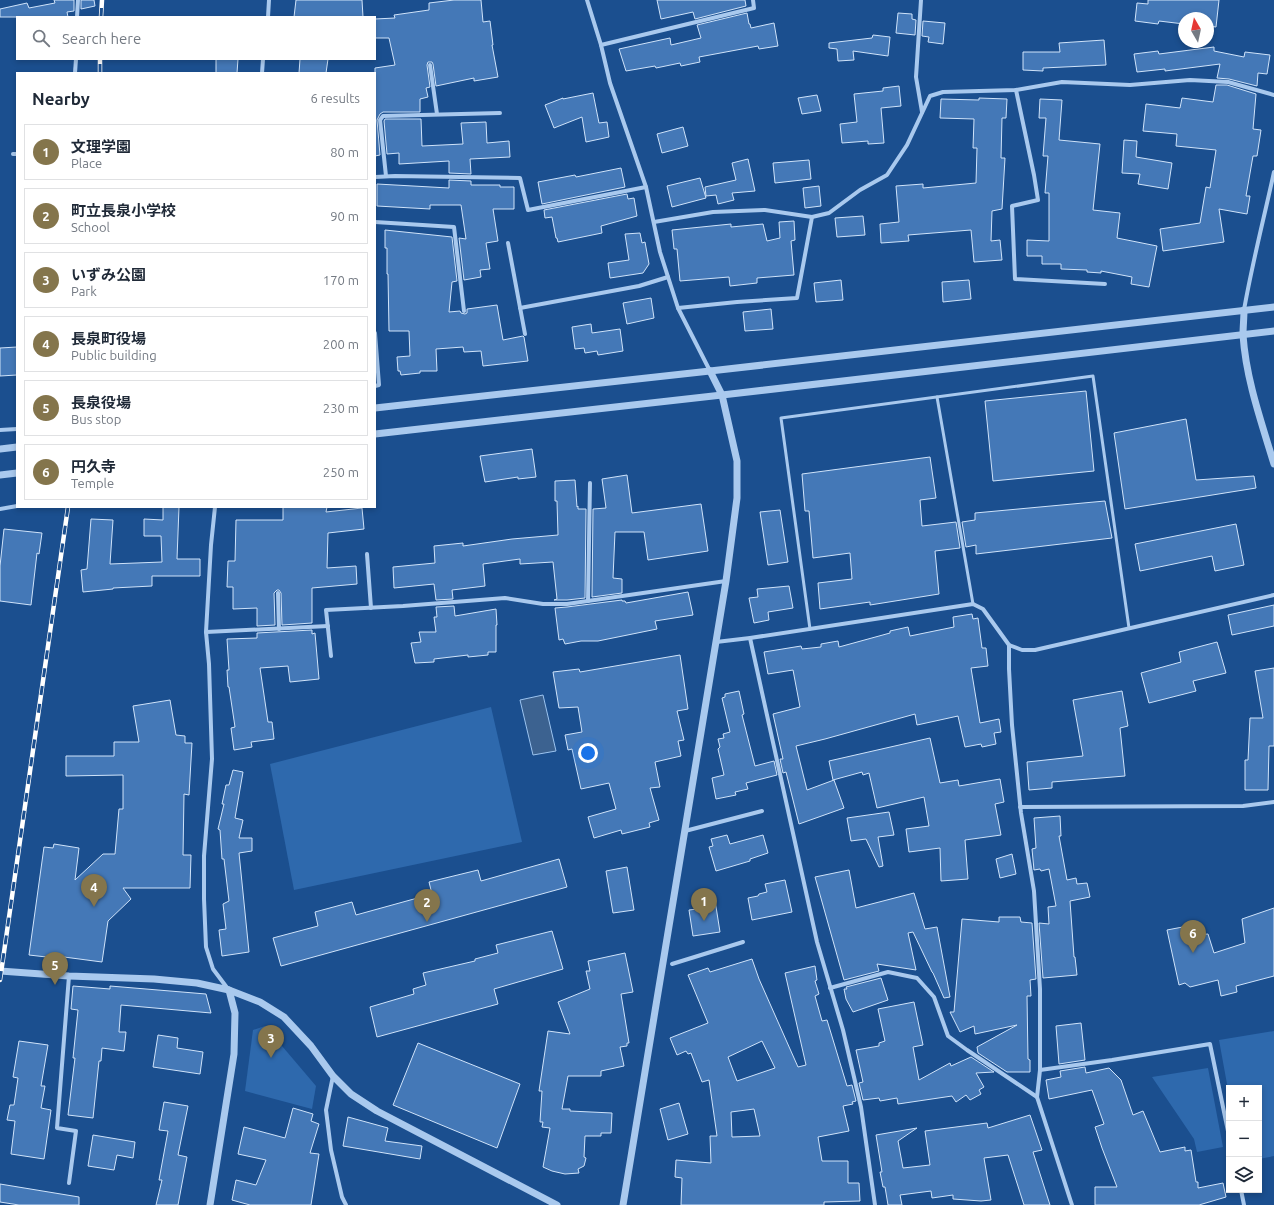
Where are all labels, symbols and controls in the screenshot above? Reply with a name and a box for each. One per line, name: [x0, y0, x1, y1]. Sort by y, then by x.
north arrow: [1178, 12, 1214, 48]
search box: [16, 16, 376, 60]
icon: search: [30, 27, 52, 49]
text: Search here: [62, 30, 141, 47]
text: Nearby: [32, 89, 90, 108]
text: 6 results: [310, 91, 360, 105]
text: 文理学園: [71, 138, 131, 155]
text: 1: [42, 145, 50, 159]
text: 80 m: [330, 145, 359, 159]
text: Place: [71, 156, 102, 170]
text: 町立長泉小学校: [71, 202, 176, 219]
text: 2: [42, 209, 50, 223]
text: 90 m: [330, 209, 359, 223]
text: School: [71, 220, 110, 234]
text: いずみ公園: [71, 266, 146, 283]
text: 3: [42, 273, 50, 287]
text: 170 m: [323, 273, 359, 287]
text: Park: [71, 284, 97, 298]
text: 長泉町役場: [71, 330, 146, 347]
text: 4: [42, 337, 50, 351]
text: 200 m: [323, 337, 359, 351]
text: Public building: [71, 348, 157, 362]
text: 長泉役場: [71, 394, 131, 411]
text: 5: [42, 401, 50, 415]
text: 230 m: [323, 401, 359, 415]
text: Bus stop: [71, 412, 121, 426]
text: 円久寺: [71, 458, 116, 475]
text: 6: [42, 465, 50, 479]
text: 250 m: [323, 465, 359, 479]
text: Temple: [71, 476, 114, 490]
your location: [578, 743, 598, 763]
pin: 4: [81, 874, 107, 907]
pin: 1: [691, 888, 717, 921]
pin: 2: [414, 889, 440, 922]
pin: 6: [1180, 920, 1206, 953]
pin: 5: [42, 952, 68, 985]
pin: 3: [258, 1025, 284, 1058]
map controls: [1226, 1085, 1262, 1193]
button: +: [1226, 1085, 1262, 1121]
button: −: [1226, 1121, 1262, 1157]
button: layers: [1226, 1157, 1262, 1193]

